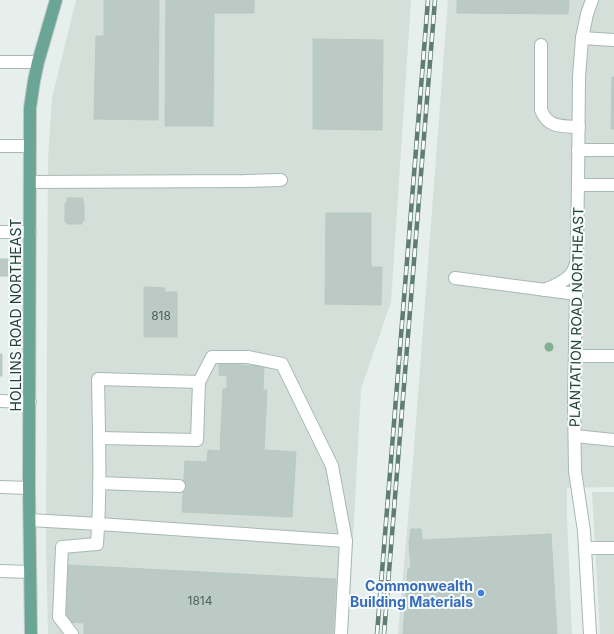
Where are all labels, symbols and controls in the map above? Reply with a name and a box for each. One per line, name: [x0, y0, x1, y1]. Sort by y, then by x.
street label: PLANTATION ROAD NORTHEAST: [566, 207, 586, 427]
street label: HOLLINS ROAD NORTHEAST: [7, 219, 24, 411]
house number: 818: [151, 308, 171, 323]
place label: Commonwealth Building Materials: [350, 577, 473, 610]
marker: Commonwealth Building Materials: [476, 588, 486, 598]
house number: 1814: [188, 593, 213, 608]

